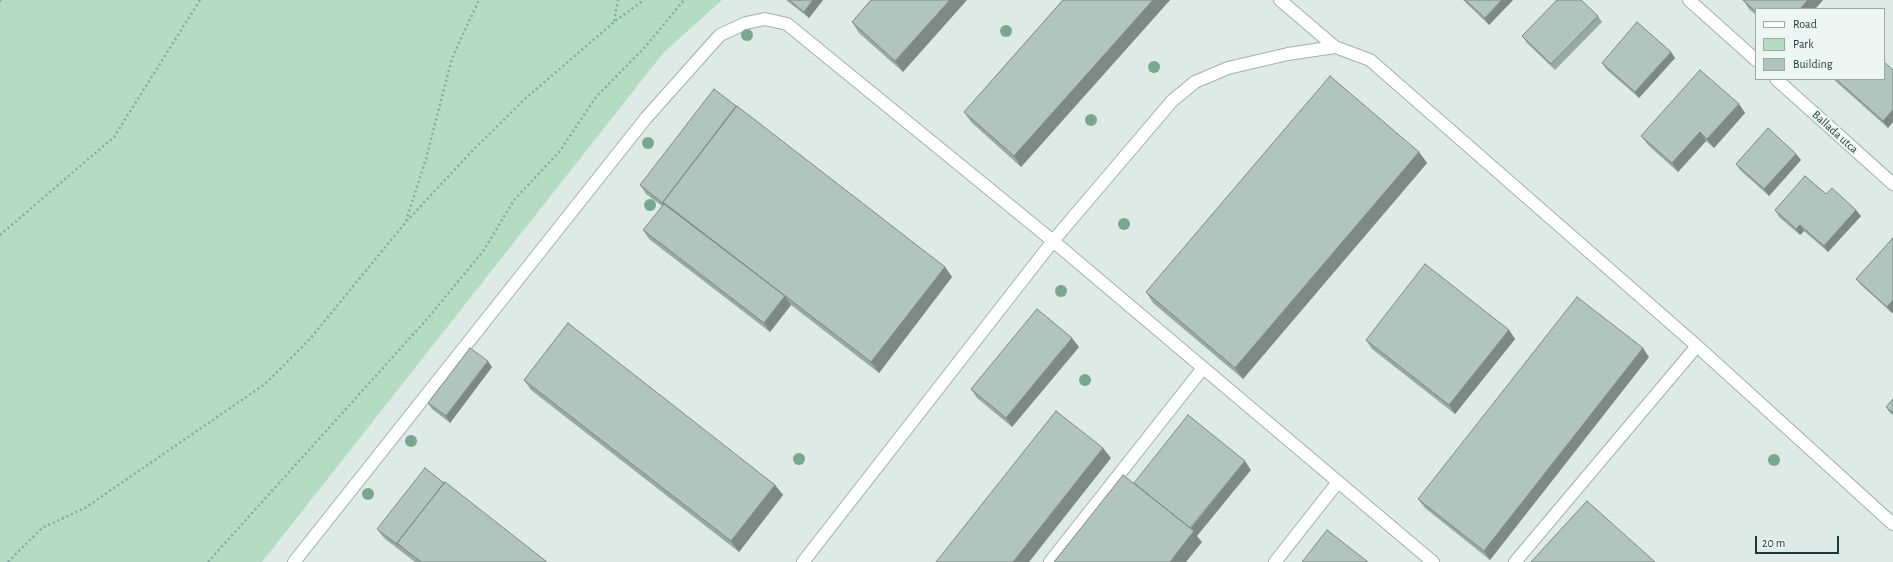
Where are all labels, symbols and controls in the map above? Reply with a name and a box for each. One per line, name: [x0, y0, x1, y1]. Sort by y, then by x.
legend: [1755, 8, 1885, 80]
text: Road: [1793, 18, 1817, 30]
text: Park: [1793, 38, 1814, 50]
text: Building: [1793, 58, 1833, 70]
street label: Ballada utca: [1809, 108, 1861, 156]
scale bar: [1757, 528, 1841, 554]
text: 20 m: [1762, 537, 1785, 549]

